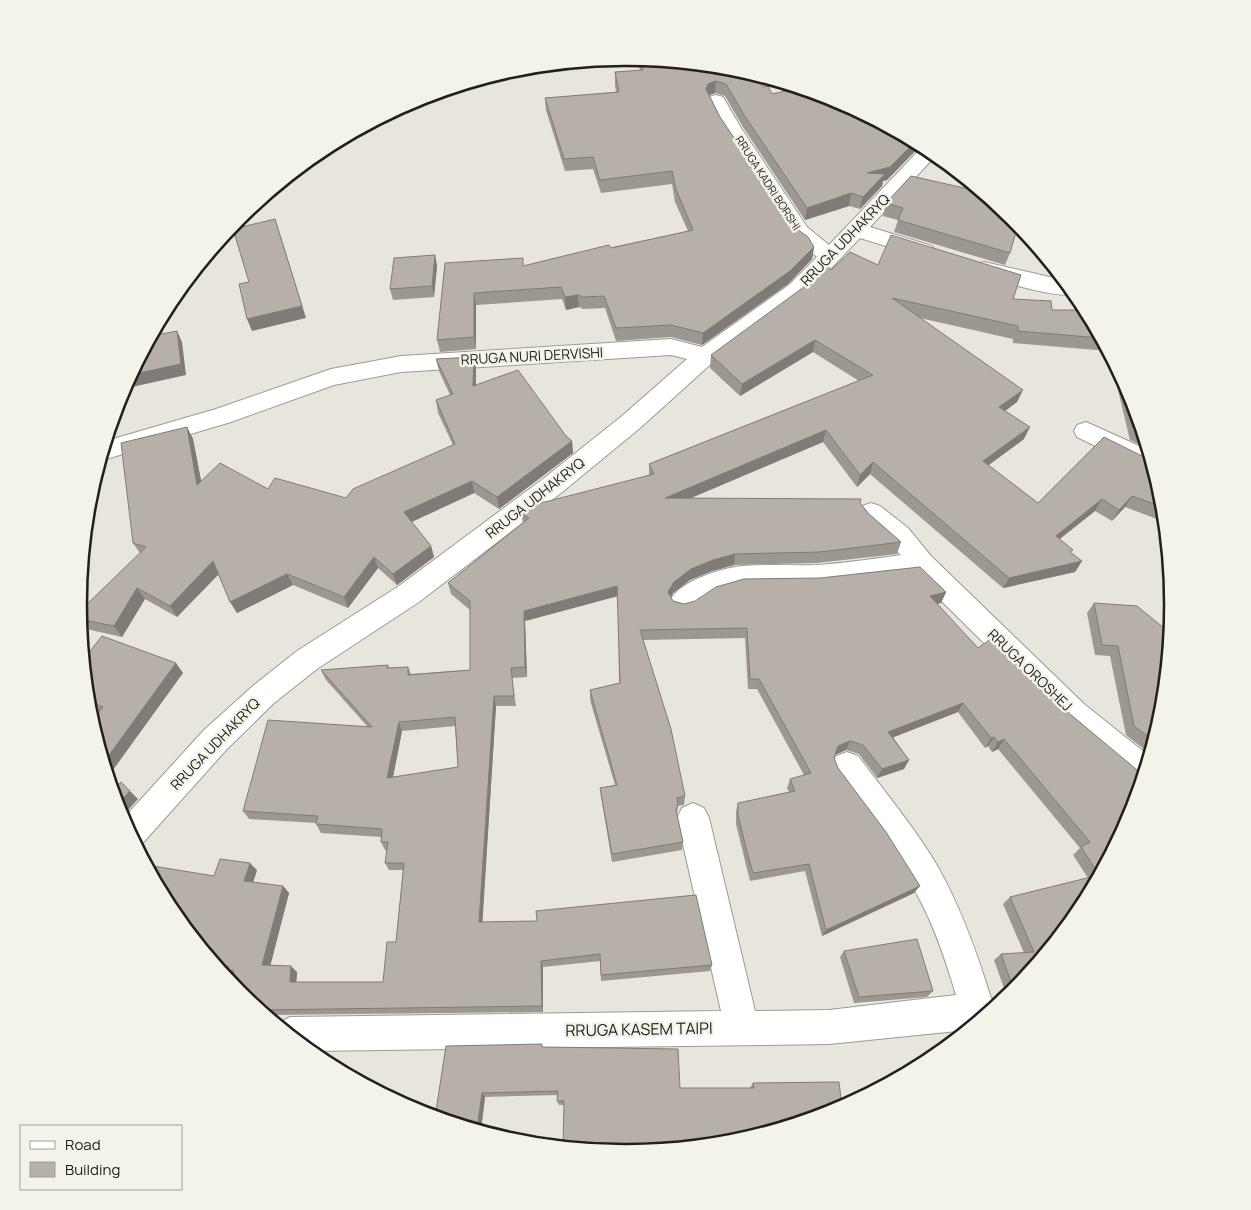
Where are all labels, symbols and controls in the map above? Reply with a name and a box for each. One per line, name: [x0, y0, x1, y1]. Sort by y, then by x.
street label: RRUGA KADRI BORSHI: [732, 133, 805, 233]
street label: RRUGA UDHAKRYQ: [796, 190, 893, 290]
street label: RRUGA NURI DERVISHI: [460, 342, 604, 369]
street label: RRUGA UDHAKRYQ: [481, 453, 588, 542]
street label: RRUGA OROSHEJ: [984, 624, 1077, 715]
street label: RRUGA UDHAKRYQ: [166, 694, 263, 794]
street label: RRUGA KASEM TAIPI: [565, 1017, 713, 1041]
legend: [20, 1125, 182, 1190]
text: Road: [65, 1134, 101, 1155]
text: Building: [65, 1159, 120, 1180]

